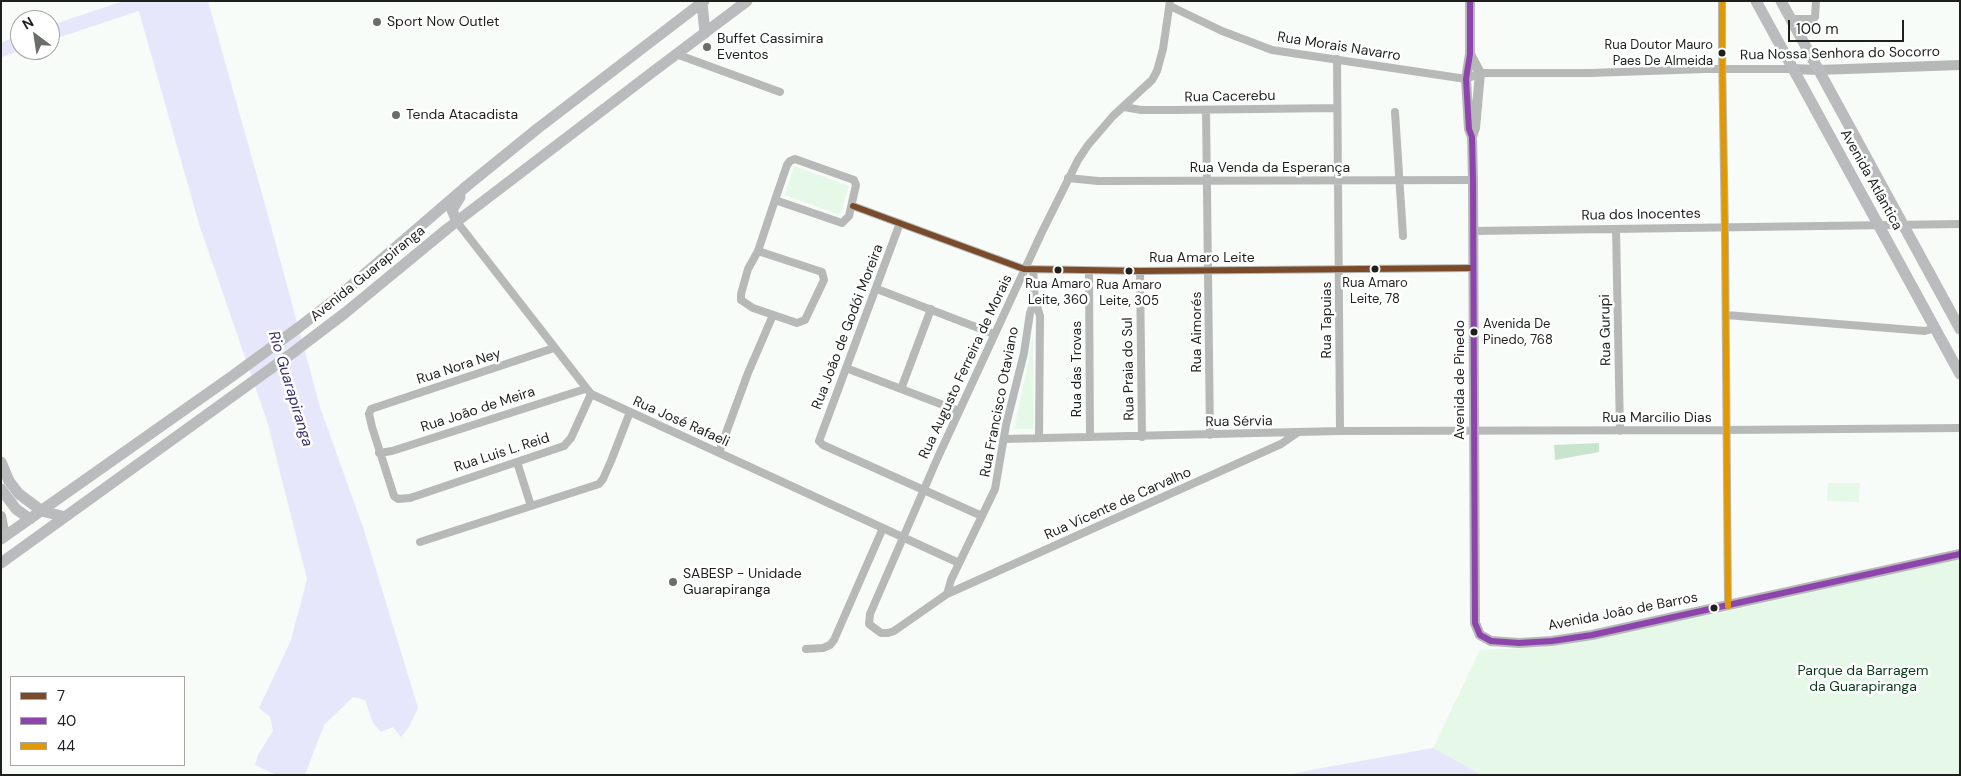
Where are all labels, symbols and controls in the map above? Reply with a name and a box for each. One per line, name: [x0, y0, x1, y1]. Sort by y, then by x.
north arrow: [10, 10, 60, 60]
scale bar: [1791, 10, 1907, 42]
text: N: [19, 13, 37, 33]
place label: Sport Now Outlet: [387, 14, 499, 30]
marker: Sport Now Outlet: [371, 16, 383, 28]
text: 100 m: [1796, 19, 1839, 39]
street label: Rua Morais Navarro: [1276, 29, 1402, 65]
place label: Buffet Cassimira Eventos: [717, 31, 823, 64]
place label: Rua Doutor Mauro Paes De Almeida: [1605, 38, 1713, 69]
marker: Buffet Cassimira Eventos: [701, 41, 713, 53]
street label: Rua Nossa Senhora do Socorro: [1740, 44, 1940, 64]
marker: Rua Doutor Mauro Paes De Almeida: [1717, 48, 1727, 58]
street label: Rua Cacerebu: [1184, 88, 1276, 106]
place label: Tenda Atacadista: [406, 107, 518, 123]
marker: Tenda Atacadista: [390, 109, 402, 121]
street label: Avenida Atlântica: [1836, 127, 1906, 233]
street label: Rua Venda da Esperança: [1190, 160, 1350, 176]
street label: Rua dos Inocentes: [1581, 206, 1701, 224]
street label: Avenida Guarapiranga: [307, 223, 429, 325]
street label: Rua João de Godói Moreira: [809, 242, 887, 412]
street label: Rua Amaro Leite: [1149, 250, 1255, 266]
marker: Rua Amaro Leite, 78: [1370, 264, 1380, 274]
marker: Rua Amaro Leite, 360: [1053, 265, 1063, 275]
marker: Rua Amaro Leite, 305: [1124, 266, 1134, 276]
street label: Rua Augusto Ferreira de Morais: [916, 272, 1016, 462]
place label: Rua Amaro Leite, 78: [1342, 276, 1408, 307]
place label: Rua Amaro Leite, 360: [1025, 277, 1091, 308]
place label: Rua Amaro Leite, 305: [1096, 278, 1162, 309]
street label: Rua Tapuias: [1319, 282, 1335, 358]
street label: Rua Aimorés: [1189, 291, 1205, 373]
street label: Rua Gurupi: [1597, 294, 1615, 366]
street label: Rua Praia do Sul: [1120, 317, 1138, 421]
place label: Avenida De Pinedo, 768: [1483, 317, 1553, 348]
street label: Avenida de Pinedo: [1452, 320, 1468, 440]
street label: Rua das Trovas: [1069, 321, 1085, 417]
street label: Rua Francisco Otaviano: [977, 325, 1023, 479]
marker: Avenida De Pinedo, 768: [1469, 327, 1479, 337]
water label: Rio Guarapiranga: [264, 329, 316, 449]
street label: Rua Nora Ney: [415, 346, 503, 388]
street label: Rua João de Meira: [419, 384, 537, 436]
street label: Rua José Rafaeli: [630, 393, 732, 451]
street label: Rua Marcilio Dias: [1602, 410, 1712, 426]
street label: Rua Sérvia: [1205, 413, 1273, 431]
street label: Rua Luis L. Reid: [452, 430, 552, 476]
street label: Rua Vicente de Carvalho: [1042, 464, 1194, 544]
place label: SABESP - Unidade Guarapiranga: [683, 566, 802, 598]
marker: SABESP - Unidade Guarapiranga: [667, 576, 679, 588]
street label: Avenida João de Barros: [1547, 589, 1699, 635]
unlabelled marker: [1709, 603, 1719, 613]
park label: Parque da Barragem da Guarapiranga: [1798, 663, 1928, 696]
legend: [10, 676, 185, 766]
text: 7: [57, 686, 65, 706]
text: 40: [57, 711, 76, 731]
text: 44: [57, 736, 75, 756]

